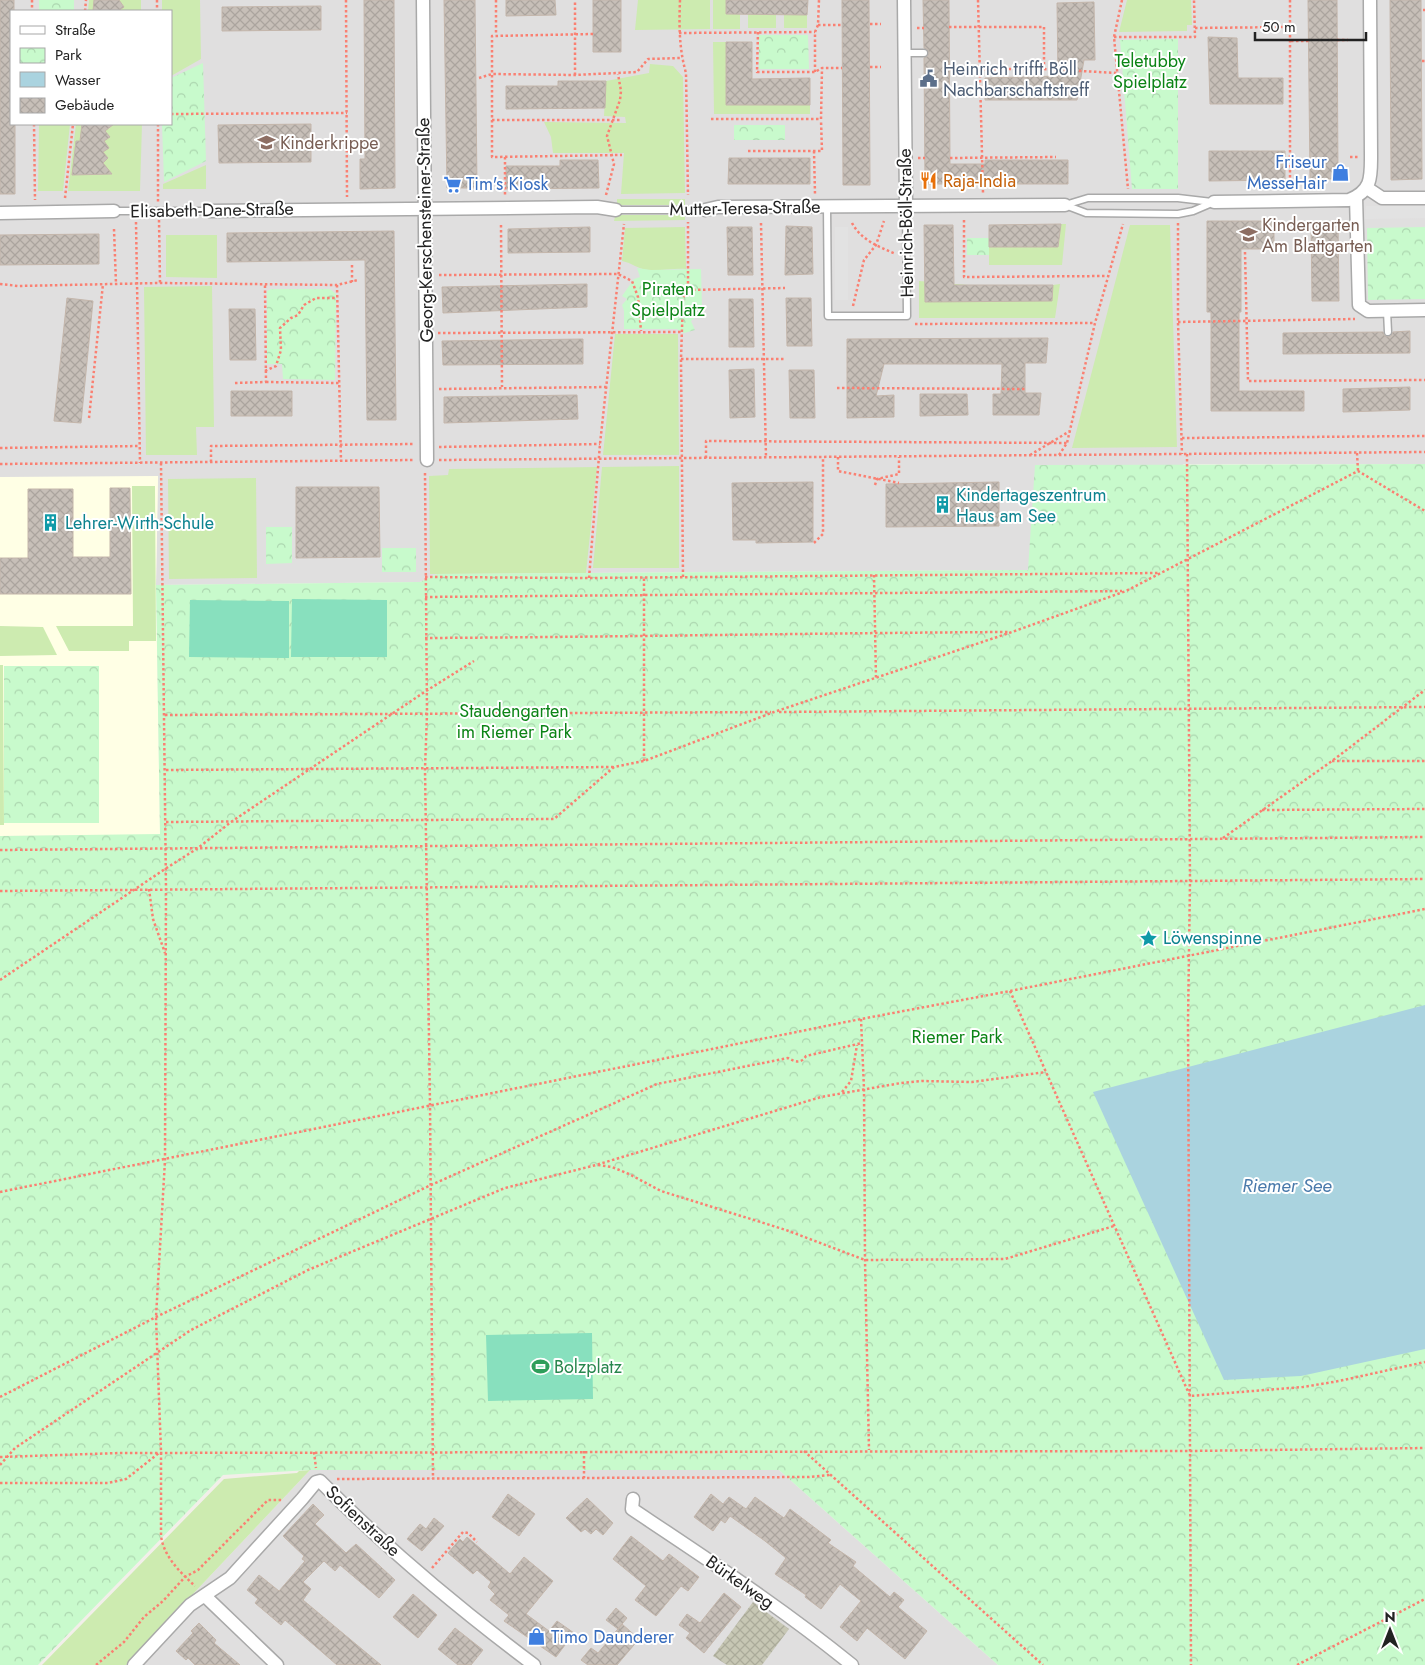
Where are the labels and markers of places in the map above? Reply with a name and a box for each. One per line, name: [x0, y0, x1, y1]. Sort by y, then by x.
place label: Heinrich trifft Böll Nachbarschaftstreff: [943, 56, 1090, 103]
public building icon: Heinrich trifft Böll Nachbarschaftstreff: [919, 69, 939, 89]
place label: Kinderkrippe: [280, 130, 379, 156]
school or university icon: Kinderkrippe: [256, 133, 276, 153]
place label: Friseur MesseHair: [1247, 149, 1328, 196]
shop icon: Friseur MesseHair: [1331, 162, 1351, 182]
place label: Raja-India: [943, 168, 1016, 194]
place label: Tim's Kiosk: [466, 171, 548, 197]
restaurant icon: Raja-India: [919, 171, 939, 191]
supermarket icon: Tim's Kiosk: [442, 174, 462, 194]
place label: Kindergarten Am Blattgarten: [1262, 212, 1373, 259]
school or university icon: Kindergarten Am Blattgarten: [1238, 225, 1258, 245]
place label: Kindertageszentrum Haus am See: [956, 482, 1106, 529]
building icon: Kindertageszentrum Haus am See: [932, 495, 952, 515]
place label: Lehrer-Wirth-Schule: [65, 510, 214, 536]
building icon: Lehrer-Wirth-Schule: [41, 513, 61, 533]
place label: Löwenspinne: [1163, 925, 1262, 951]
place icon: Löwenspinne: [1139, 928, 1159, 948]
place label: Bolzplatz: [554, 1354, 623, 1380]
sports icon: Bolzplatz: [530, 1357, 550, 1377]
place label: Timo Daunderer: [551, 1624, 675, 1650]
shop icon: Timo Daunderer: [527, 1627, 547, 1647]

